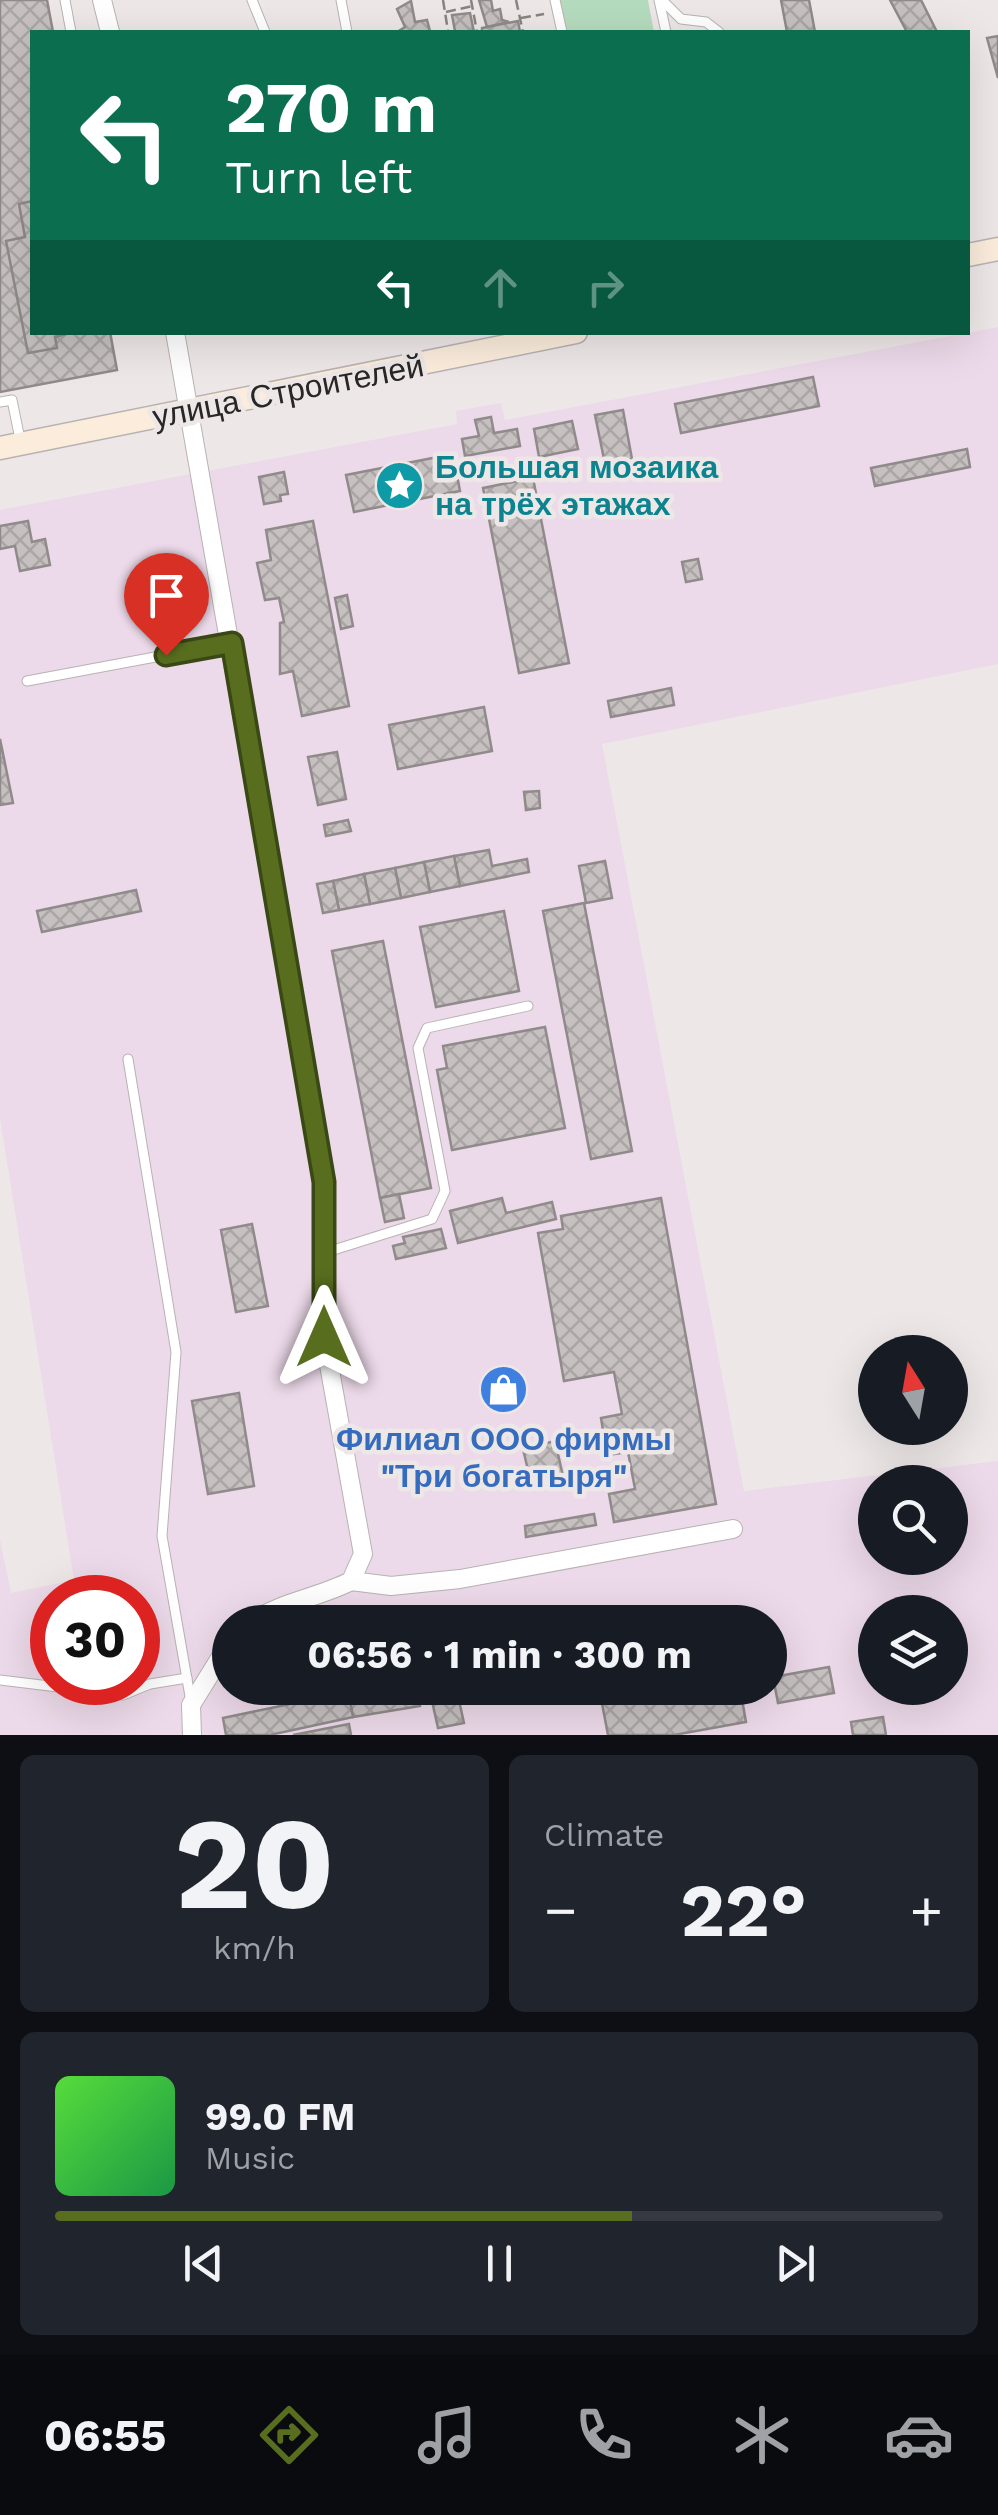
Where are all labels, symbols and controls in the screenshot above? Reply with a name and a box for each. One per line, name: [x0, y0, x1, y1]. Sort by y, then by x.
text: 270 m: [225, 67, 437, 149]
icon: left: [60, 70, 190, 200]
text: Turn left: [225, 151, 412, 204]
icon: left: [368, 260, 423, 315]
icon: ahead: [473, 260, 528, 315]
icon: right: [578, 260, 633, 315]
street label: улица Строителей: [149, 346, 427, 436]
place label: Большая мозаика на трёх этажах: [435, 448, 718, 523]
place icon: Большая мозаика на трёх этажах: [374, 459, 426, 511]
pin: [124, 553, 209, 656]
icon: arrive: [139, 568, 194, 623]
position arrow: [272, 1285, 376, 1389]
north arrow: [858, 1335, 968, 1445]
map controls: [858, 1335, 968, 1705]
shop icon: Филиал ООО фирмы "Три богатыря": [478, 1363, 530, 1415]
place label: Филиал ООО фирмы "Три богатыря": [336, 1420, 672, 1495]
button: search: [858, 1465, 968, 1575]
speed limit sign: 30: [30, 1575, 160, 1705]
button: layers: [858, 1595, 968, 1705]
text: 06:56 · 1 min · 300 m: [307, 1633, 692, 1677]
text: 20: [174, 1787, 335, 1940]
text: Climate: [544, 1816, 664, 1854]
text: 22°: [680, 1866, 807, 1954]
text: −: [544, 1878, 577, 1942]
text: +: [910, 1878, 943, 1942]
text: km/h: [213, 1929, 296, 1967]
text: 99.0 FM: [205, 2095, 355, 2139]
text: Music: [205, 2139, 295, 2177]
icon: previous: [176, 2236, 231, 2291]
icon: pause: [472, 2236, 527, 2291]
icon: next: [768, 2236, 823, 2291]
icon: directions: [254, 2400, 324, 2470]
icon: music: [412, 2400, 482, 2470]
icon: phone: [569, 2400, 639, 2470]
icon: climate: [727, 2400, 797, 2470]
icon: car: [884, 2400, 954, 2470]
text: 06:55: [44, 2409, 167, 2462]

